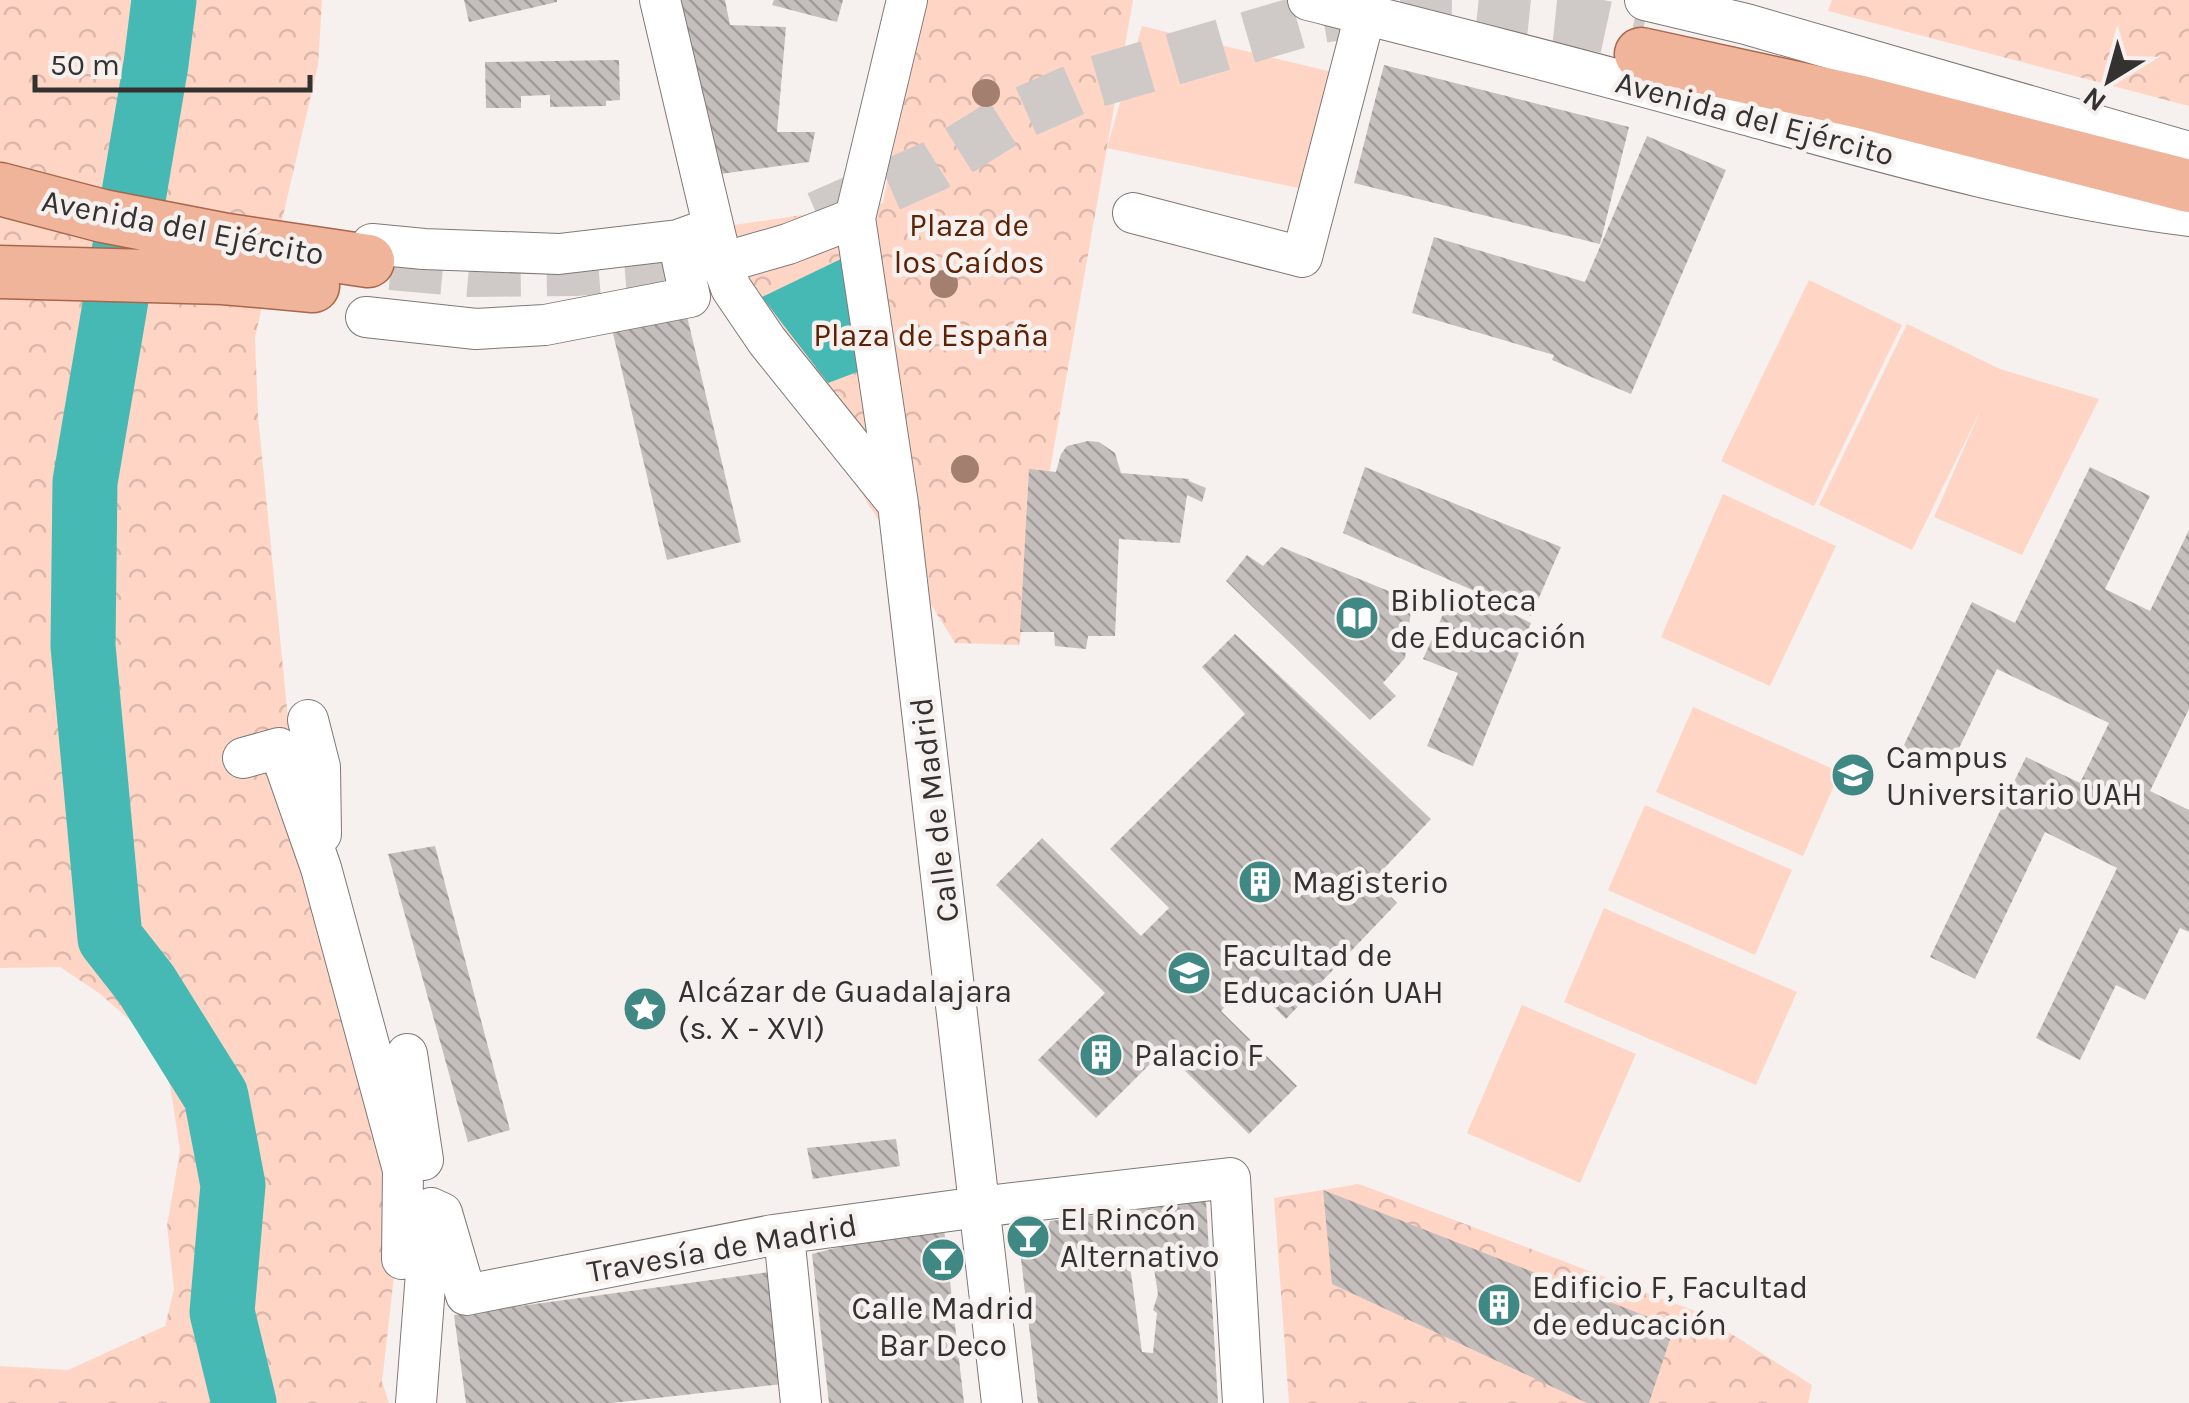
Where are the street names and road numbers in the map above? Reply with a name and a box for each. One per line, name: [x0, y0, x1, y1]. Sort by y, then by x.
street label: Avenida del Ejército: [1612, 64, 1898, 173]
street label: Avenida del Ejército: [39, 182, 327, 273]
street label: Calle de Madrid: [902, 696, 967, 924]
street label: Travesía de Madrid: [584, 1207, 860, 1290]

